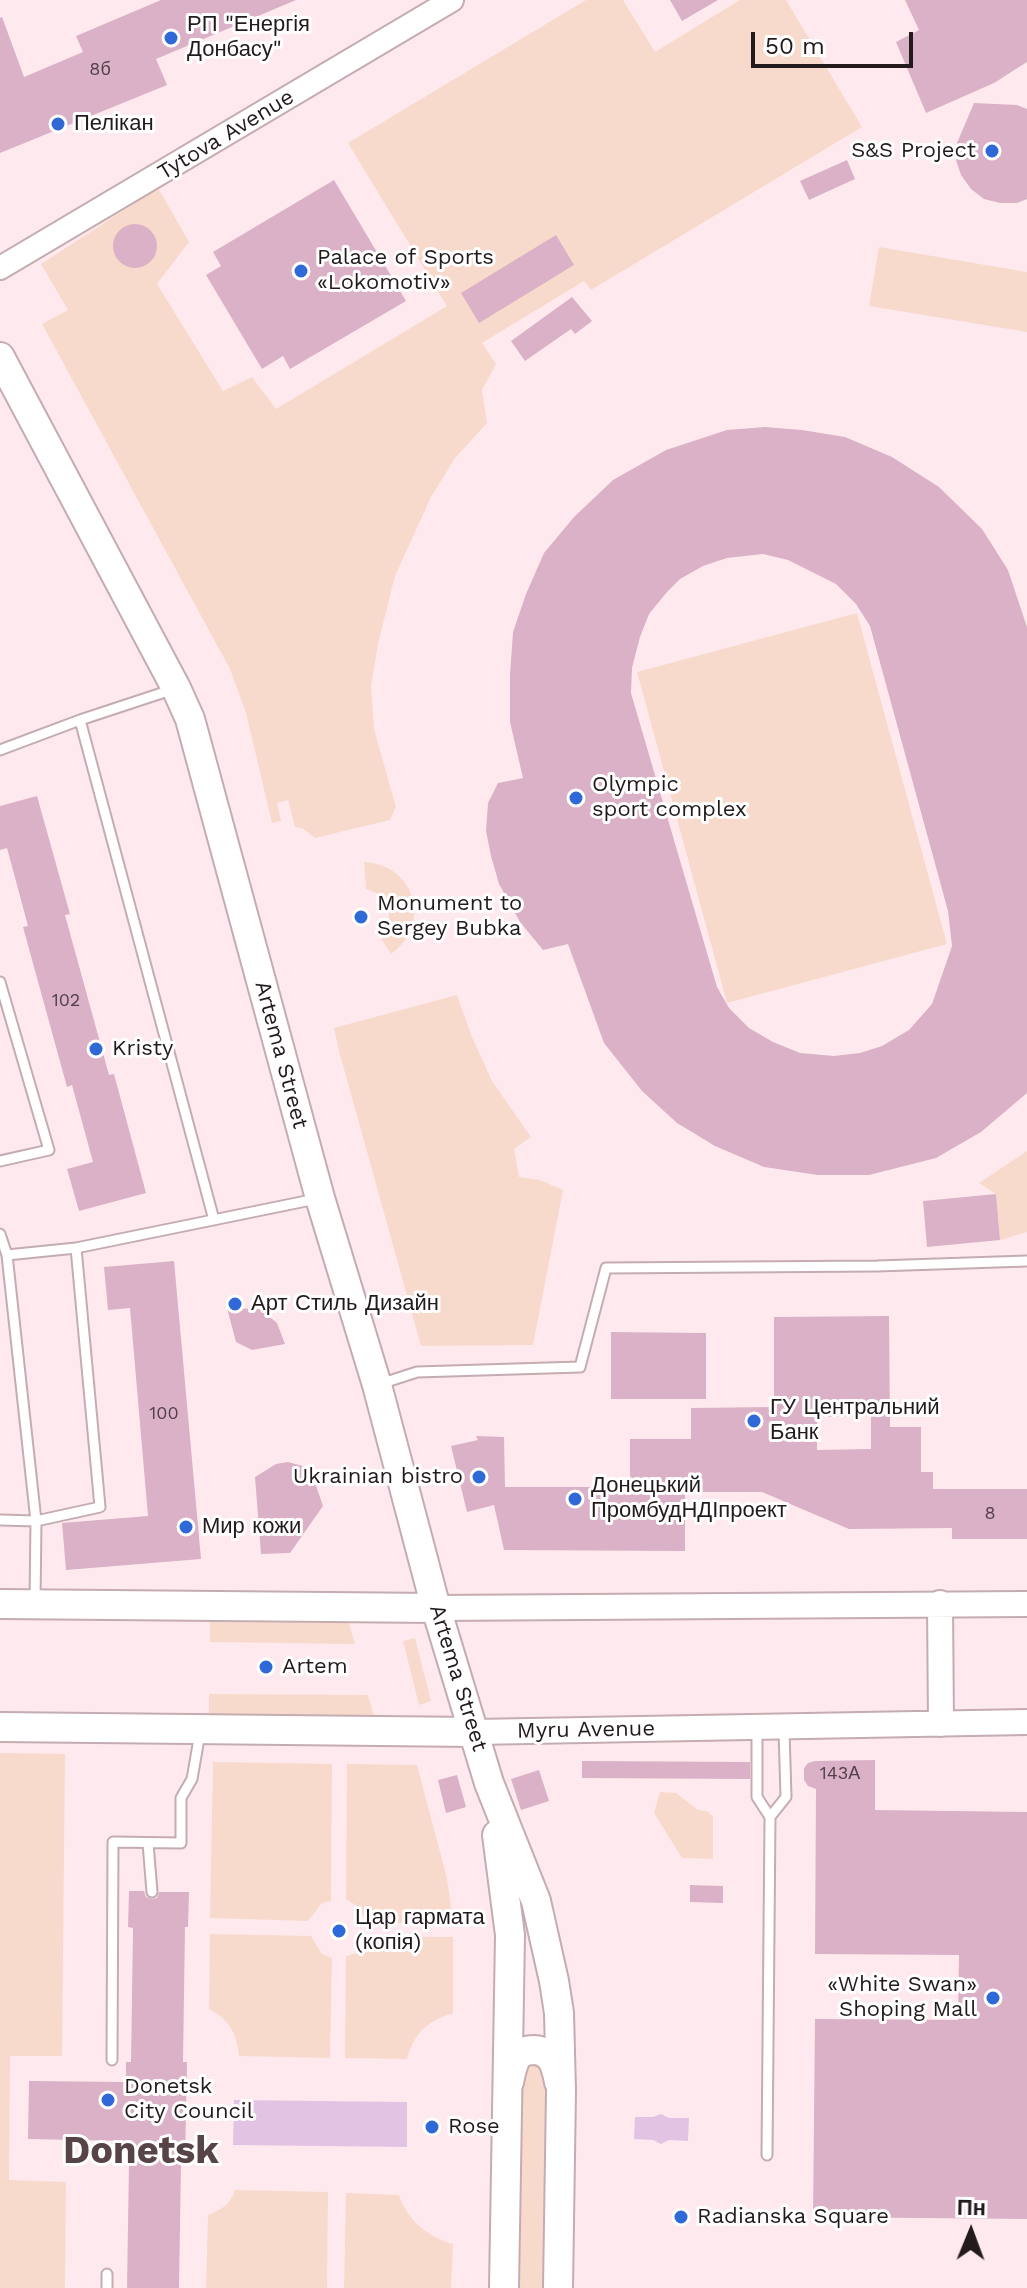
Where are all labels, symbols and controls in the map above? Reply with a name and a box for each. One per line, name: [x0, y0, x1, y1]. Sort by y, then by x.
place label: РП "Енергія Донбасу": [187, 12, 310, 64]
scale bar: [755, 16, 917, 66]
marker: РП "Енергія Донбасу": [162, 29, 180, 47]
text: 50 m: [765, 32, 825, 60]
house number: 8б: [89, 59, 111, 81]
street label: Tytova Avenue: [153, 84, 299, 186]
place label: Пелікан: [74, 111, 154, 137]
marker: Пелікан: [49, 115, 67, 133]
place label: S&S Project: [851, 138, 976, 164]
marker: S&S Project: [983, 142, 1001, 160]
place label: Palace of Sports «Lokomotiv»: [317, 245, 494, 296]
marker: Palace of Sports «Lokomotiv»: [292, 262, 310, 280]
place label: Olympic sport complex: [592, 772, 747, 824]
marker: Olympic sport complex: [567, 789, 585, 807]
place label: Monument to Sergey Bubka: [377, 891, 522, 942]
marker: Monument to Sergey Bubka: [352, 908, 370, 926]
street label: Artema Street: [249, 978, 313, 1132]
house number: 102: [52, 990, 80, 1012]
place label: Kristy: [112, 1036, 173, 1062]
marker: Kristy: [87, 1040, 105, 1058]
place label: Арт Стиль Дизайн: [251, 1291, 439, 1317]
marker: Арт Стиль Дизайн: [226, 1295, 244, 1313]
place label: ГУ Центральний Банк: [770, 1395, 940, 1446]
house number: 100: [149, 1403, 179, 1425]
marker: ГУ Центральний Банк: [745, 1412, 763, 1430]
place label: Ukrainian bistro: [293, 1464, 463, 1490]
marker: Ukrainian bistro: [470, 1468, 488, 1486]
place label: Донецький ПромбудНДІпроект: [591, 1473, 787, 1524]
marker: Донецький ПромбудНДІпроект: [566, 1490, 584, 1508]
house number: 8: [984, 1503, 996, 1525]
place label: Мир кожи: [202, 1514, 301, 1540]
marker: Мир кожи: [177, 1518, 195, 1536]
street label: Artema Street: [423, 1602, 493, 1754]
place label: Artem: [282, 1654, 348, 1680]
marker: Artem: [257, 1658, 275, 1676]
street label: Myru Avenue: [517, 1716, 655, 1744]
house number: 143А: [820, 1763, 860, 1785]
place label: Цар гармата (копія): [355, 1905, 485, 1956]
marker: Цар гармата (копія): [330, 1922, 348, 1940]
place label: «White Swan» Shoping Mall: [827, 1972, 977, 2024]
marker: «White Swan» Shoping Mall: [984, 1989, 1002, 2007]
place label: Donetsk City Council: [124, 2074, 253, 2126]
marker: Donetsk City Council: [99, 2091, 117, 2109]
place label: Rose: [448, 2114, 500, 2140]
marker: Rose: [423, 2118, 441, 2136]
district label: Donetsk: [63, 2129, 219, 2175]
north arrow: [931, 2192, 1011, 2272]
text: Пн: [957, 2195, 986, 2220]
place label: Radianska Square: [697, 2204, 889, 2230]
marker: Radianska Square: [672, 2208, 690, 2226]

